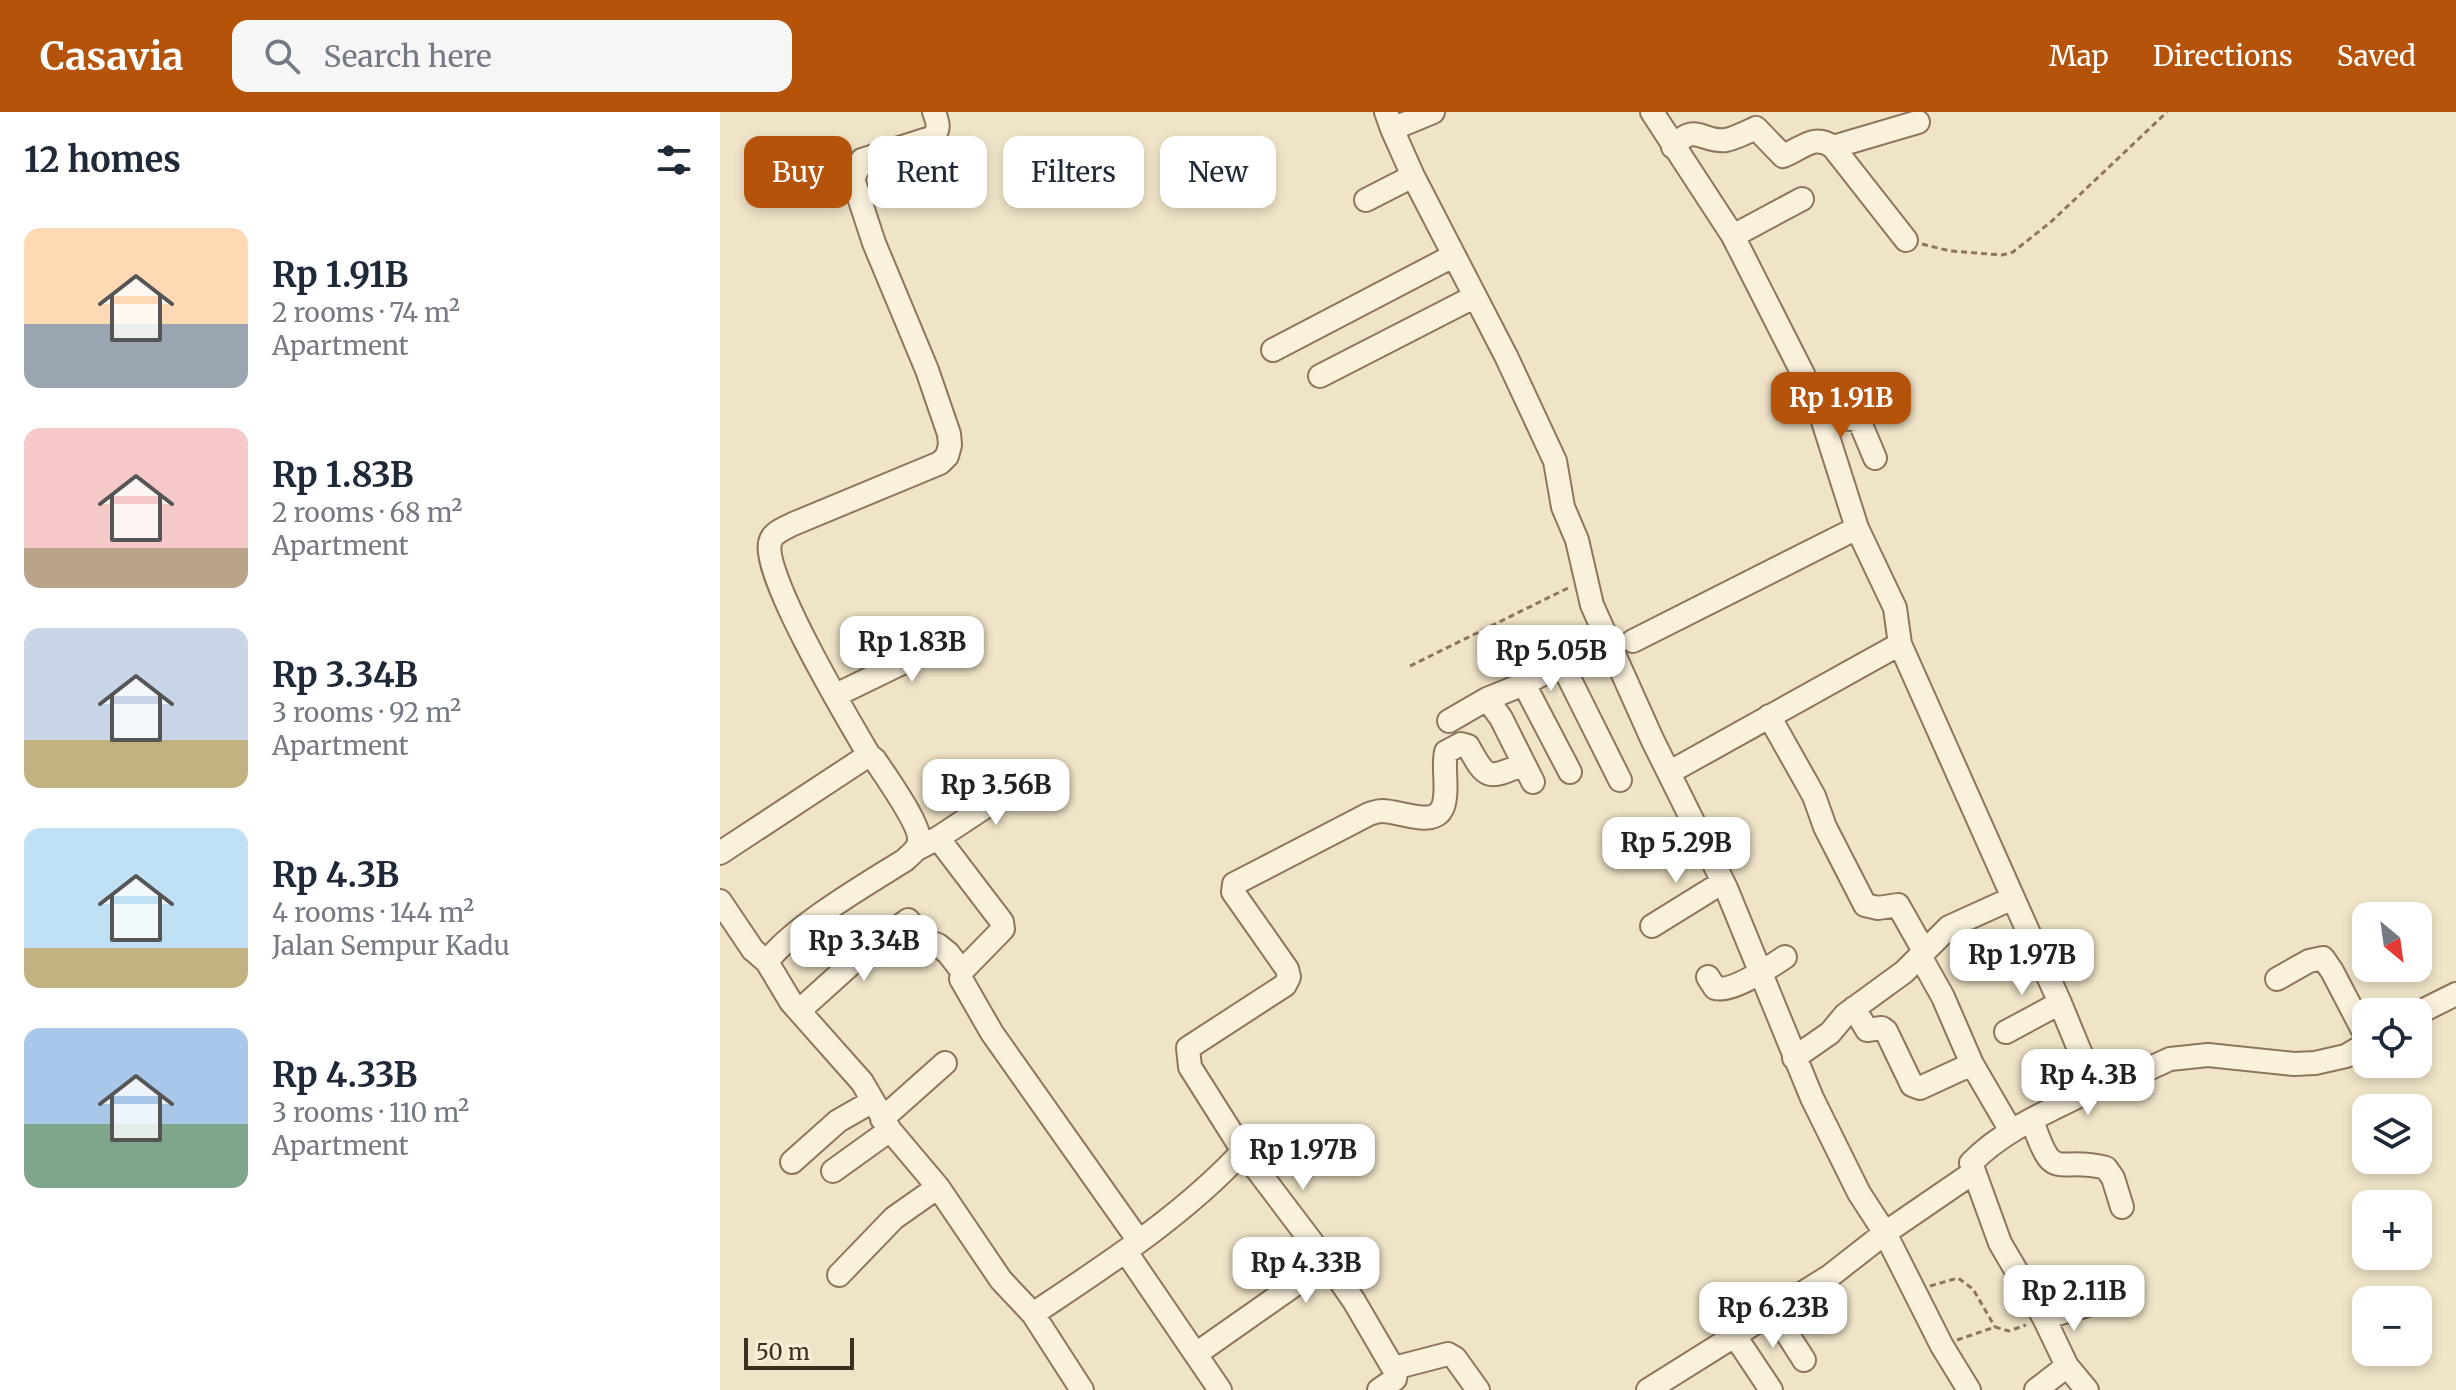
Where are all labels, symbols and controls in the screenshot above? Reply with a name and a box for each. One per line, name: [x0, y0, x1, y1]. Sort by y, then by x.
search box: [232, 20, 792, 92]
text: Casavia: [40, 33, 184, 80]
icon: search: [260, 34, 304, 78]
text: Search here: [324, 37, 492, 75]
text: Map: [2049, 38, 2109, 74]
text: Directions: [2153, 38, 2293, 74]
text: Saved: [2337, 38, 2416, 74]
chip: Buy: [744, 136, 852, 208]
chip: Rent: [868, 136, 987, 208]
chip: Filters: [1003, 136, 1144, 208]
chip: New: [1160, 136, 1276, 208]
icon: filters: [652, 138, 696, 182]
text: 12 homes: [24, 139, 181, 181]
text: Rp 1.91B: [272, 254, 408, 296]
icon: home: [88, 260, 184, 356]
text: 2 rooms · 74 m²: [272, 296, 460, 329]
text: Apartment: [272, 329, 409, 362]
pin: Rp 1.91B: [1758, 372, 1924, 440]
text: Rp 1.91B: [1789, 381, 1893, 414]
text: Rp 1.83B: [272, 454, 414, 496]
icon: home: [88, 460, 184, 556]
text: 2 rooms · 68 m²: [272, 496, 462, 529]
text: Apartment: [272, 529, 409, 562]
pin: Rp 1.83B: [829, 616, 995, 684]
text: Rp 1.83B: [858, 625, 966, 658]
pin: Rp 5.05B: [1468, 625, 1634, 693]
text: Rp 5.05B: [1495, 634, 1607, 667]
text: Rp 3.34B: [272, 654, 418, 696]
icon: home: [88, 660, 184, 756]
text: 3 rooms · 92 m²: [272, 696, 461, 729]
text: Apartment: [272, 729, 409, 762]
pin: Rp 3.56B: [913, 759, 1079, 827]
text: Rp 3.56B: [941, 768, 1051, 801]
pin: Rp 5.29B: [1593, 817, 1759, 885]
text: Rp 5.29B: [1620, 826, 1732, 859]
text: Rp 4.3B: [272, 854, 399, 896]
icon: home: [88, 860, 184, 956]
text: 4 rooms · 144 m²: [272, 896, 474, 929]
north arrow: [2352, 902, 2432, 982]
map controls: [2352, 902, 2432, 1366]
pin: Rp 3.34B: [781, 915, 947, 983]
text: Rp 3.34B: [808, 924, 920, 957]
text: Jalan Sempur Kadu: [272, 929, 510, 962]
pin: Rp 1.97B: [1939, 929, 2105, 997]
text: Rp 1.97B: [1968, 938, 2076, 971]
button: locate: [2352, 998, 2432, 1078]
pin: Rp 4.3B: [2014, 1049, 2162, 1117]
text: Rp 4.33B: [272, 1054, 417, 1096]
text: Rp 4.3B: [2039, 1058, 2137, 1091]
icon: home: [88, 1060, 184, 1156]
button: layers: [2352, 1094, 2432, 1174]
text: 3 rooms · 110 m²: [272, 1096, 469, 1129]
pin: Rp 1.97B: [1220, 1124, 1386, 1192]
text: Apartment: [272, 1129, 409, 1162]
text: Rp 1.97B: [1249, 1133, 1357, 1166]
button: +: [2352, 1190, 2432, 1270]
pin: Rp 4.33B: [1223, 1237, 1389, 1305]
text: Rp 4.33B: [1250, 1246, 1362, 1279]
pin: Rp 2.11B: [1991, 1265, 2157, 1333]
text: Rp 2.11B: [2022, 1274, 2126, 1307]
pin: Rp 6.23B: [1690, 1282, 1856, 1350]
button: −: [2352, 1286, 2432, 1366]
text: Rp 6.23B: [1717, 1291, 1829, 1324]
scale bar: [744, 1334, 854, 1370]
text: 50 m: [756, 1338, 810, 1366]

